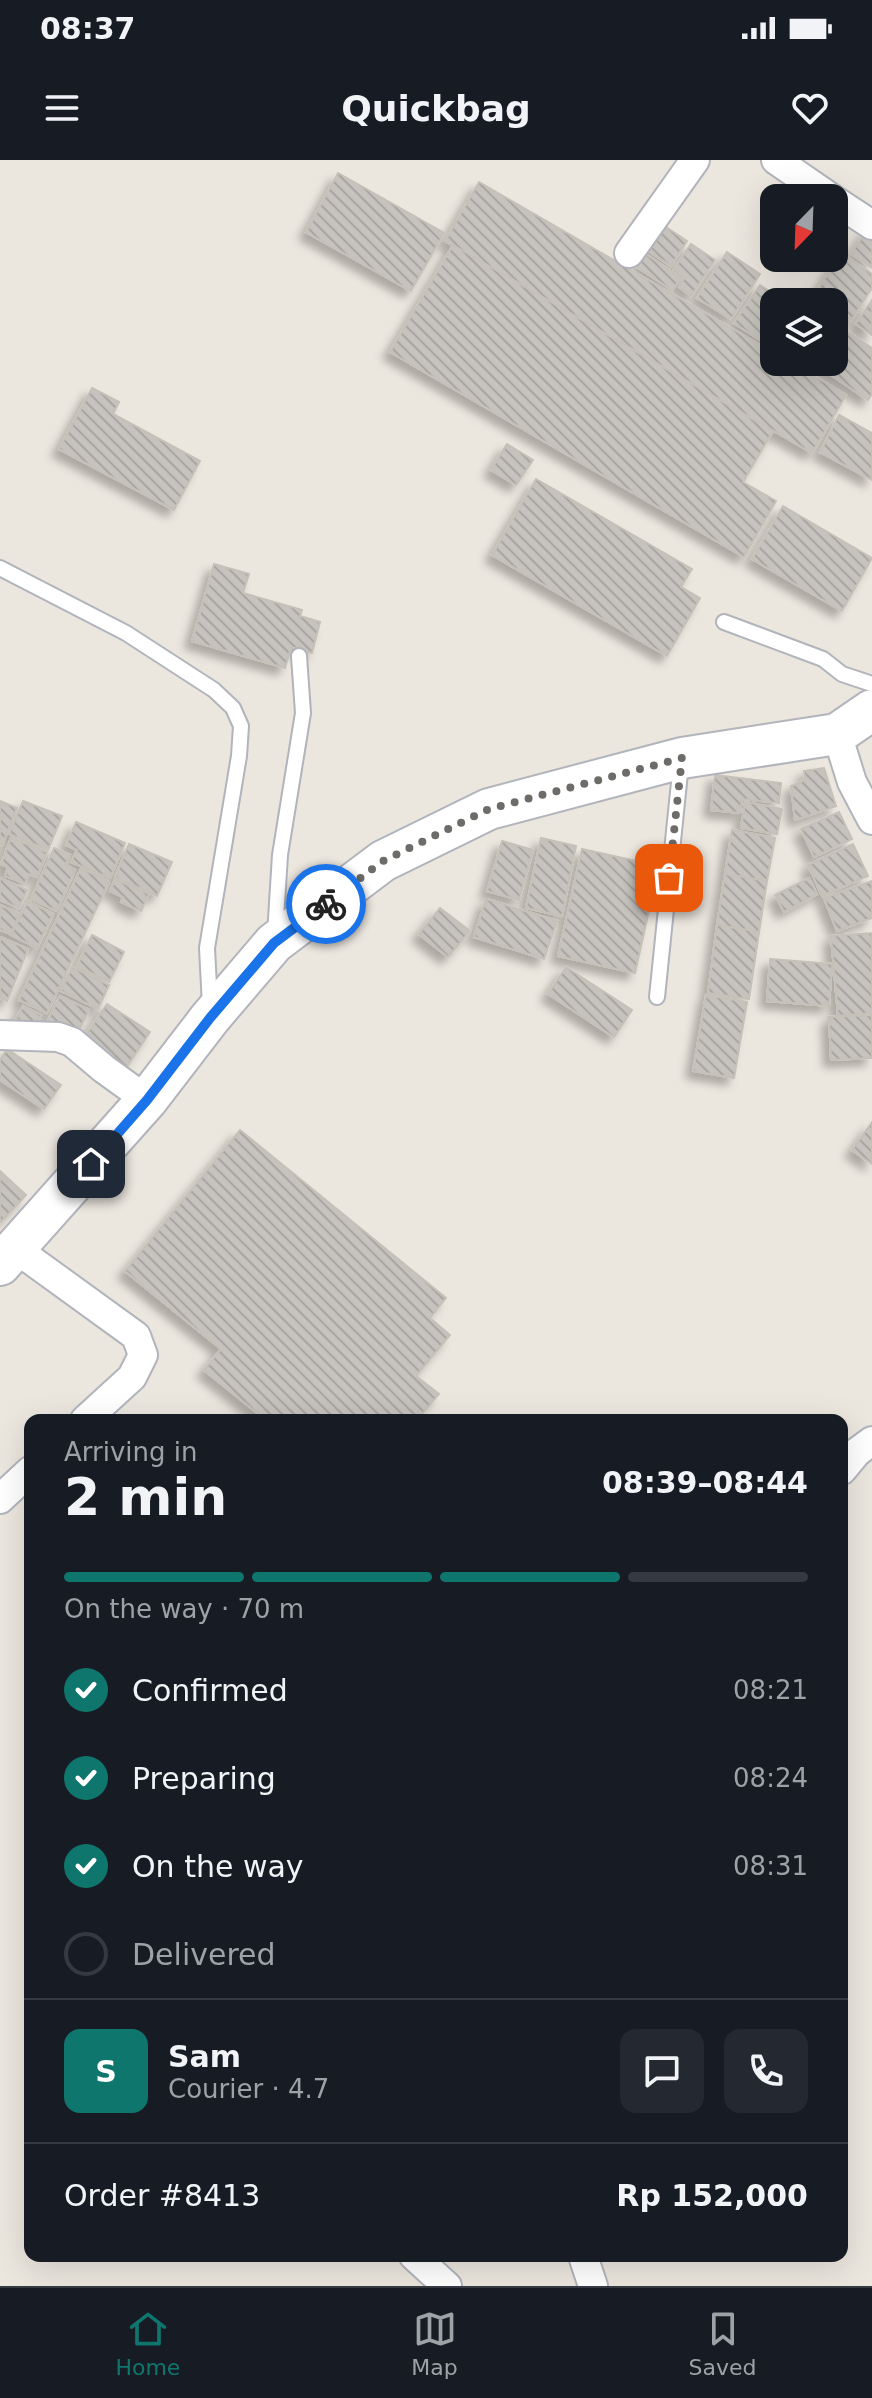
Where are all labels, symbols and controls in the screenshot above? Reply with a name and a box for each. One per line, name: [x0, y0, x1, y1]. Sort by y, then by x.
text: 08:37: [40, 11, 136, 46]
icon: menu: [40, 86, 84, 130]
icon: heart: [788, 86, 832, 130]
text: Quickbag: [341, 88, 531, 129]
north arrow: [760, 184, 848, 272]
map controls: [760, 184, 848, 376]
button: layers: [760, 288, 848, 376]
pin: [635, 844, 703, 912]
icon: bag: [647, 856, 691, 900]
courier: [286, 864, 366, 944]
icon: bike: [304, 882, 348, 926]
pin: [57, 1130, 125, 1198]
icon: home: [69, 1142, 113, 1186]
text: Arriving in: [64, 1437, 198, 1467]
text: 08:39–08:44: [602, 1465, 808, 1500]
text: 2 min: [64, 1467, 227, 1527]
text: On the way · 70 m: [64, 1594, 304, 1624]
icon: check: [64, 1668, 108, 1712]
text: Confirmed: [132, 1673, 288, 1708]
text: 08:21: [733, 1675, 808, 1705]
icon: check: [64, 1756, 108, 1800]
text: Preparing: [132, 1761, 276, 1796]
text: 08:24: [733, 1763, 808, 1793]
icon: check: [64, 1844, 108, 1888]
text: On the way: [132, 1849, 304, 1884]
text: 08:31: [733, 1851, 808, 1881]
text: Delivered: [132, 1937, 276, 1972]
button: chat: [620, 2029, 704, 2113]
button: phone: [724, 2029, 808, 2113]
text: Sam: [168, 2039, 241, 2074]
text: S: [95, 2054, 117, 2089]
text: Courier · 4.7: [168, 2074, 329, 2104]
text: Order #8413: [64, 2178, 260, 2213]
text: Rp 152,000: [616, 2178, 808, 2213]
tab: Home: [115, 2307, 180, 2380]
tab: Map: [411, 2307, 458, 2380]
tab: Saved: [689, 2307, 757, 2380]

